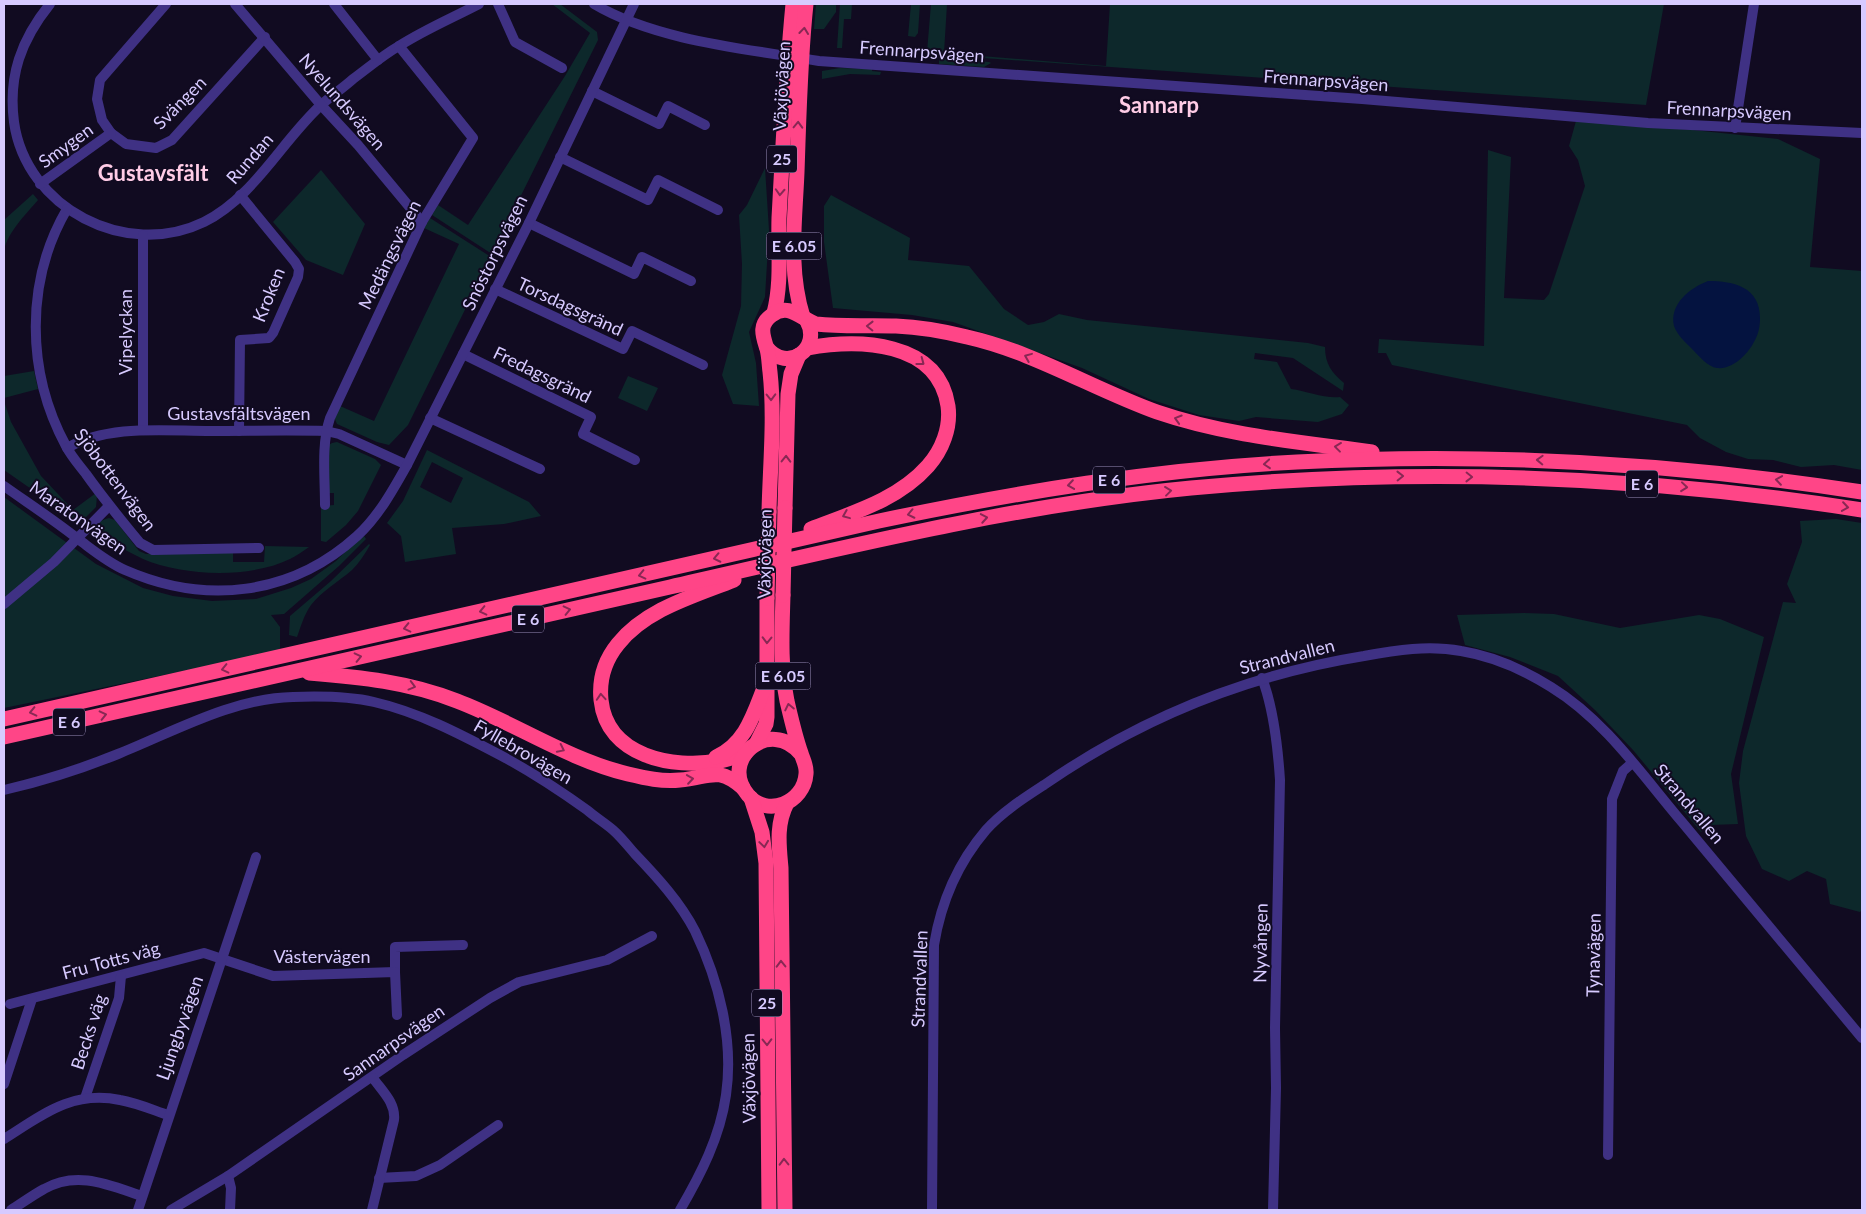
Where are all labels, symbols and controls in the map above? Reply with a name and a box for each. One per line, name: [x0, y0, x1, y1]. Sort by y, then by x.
one-way arrow: [798, 26, 809, 34]
street label: Frennarpsvägen: [859, 36, 985, 66]
street label: Växjövägen: [768, 40, 794, 131]
street label: Nyelundsvägen: [295, 48, 391, 154]
street label: Frennarpsvägen: [1263, 65, 1389, 95]
street label: Svängen: [148, 71, 210, 133]
district label: Sannarp: [1119, 91, 1199, 118]
street label: Frennarpsvägen: [1666, 96, 1792, 124]
street label: Smygen: [34, 118, 97, 172]
one-way arrow: [793, 121, 804, 129]
street label: Rundan: [221, 128, 277, 188]
road number: 25: [767, 146, 797, 172]
district label: Gustavsfält: [98, 159, 209, 186]
one-way arrow: [775, 188, 786, 196]
street label: Snöstorpsvägen: [457, 191, 531, 314]
street label: Medängsvägen: [353, 196, 425, 313]
road number: E 6.05: [766, 232, 822, 260]
street label: Kroken: [247, 264, 289, 325]
street label: Torsdagsgränd: [514, 272, 627, 340]
street label: Vipelyckan: [114, 289, 136, 375]
one-way arrow: [866, 321, 874, 331]
street label: Fredagsgränd: [490, 341, 595, 407]
one-way arrow: [1024, 353, 1033, 363]
one-way arrow: [915, 356, 925, 365]
one-way arrow: [766, 393, 777, 401]
street label: Gustavsfältsvägen: [167, 402, 311, 424]
one-way arrow: [1175, 414, 1183, 424]
street label: Sjöbottenvägen: [70, 424, 162, 535]
one-way arrow: [1334, 443, 1342, 453]
one-way arrow: [781, 455, 791, 462]
one-way arrow: [1535, 455, 1543, 465]
one-way arrow: [1263, 459, 1271, 470]
road number: E 6: [1093, 466, 1125, 494]
road number: E 6: [1626, 470, 1658, 498]
one-way arrow: [1397, 471, 1405, 482]
one-way arrow: [1465, 471, 1473, 482]
one-way arrow: [1775, 475, 1783, 486]
street label: Maratonvägen: [26, 476, 132, 559]
one-way arrow: [1067, 480, 1075, 490]
one-way arrow: [1680, 481, 1688, 492]
one-way arrow: [1165, 486, 1173, 497]
one-way arrow: [1841, 502, 1849, 512]
street label: Växjövägen: [752, 509, 776, 599]
one-way arrow: [842, 509, 851, 519]
one-way arrow: [907, 509, 916, 519]
one-way arrow: [979, 514, 988, 524]
one-way arrow: [713, 552, 722, 563]
one-way arrow: [637, 569, 646, 580]
one-way arrow: [479, 605, 488, 615]
one-way arrow: [563, 605, 572, 616]
road number: E 6: [512, 606, 544, 632]
one-way arrow: [403, 622, 412, 633]
street label: Strandvallen: [1237, 634, 1337, 678]
one-way arrow: [762, 636, 772, 644]
one-way arrow: [353, 652, 362, 663]
road number: E 6.05: [756, 662, 810, 689]
one-way arrow: [221, 663, 230, 674]
one-way arrow: [407, 680, 416, 691]
one-way arrow: [596, 693, 607, 701]
one-way arrow: [784, 703, 794, 712]
one-way arrow: [28, 706, 37, 717]
road number: E 6: [53, 709, 85, 736]
one-way arrow: [98, 710, 107, 721]
street label: Fyllebrovägen: [470, 714, 577, 788]
one-way arrow: [556, 743, 565, 753]
street label: Strandvallen: [1650, 759, 1729, 848]
one-way arrow: [686, 774, 694, 785]
one-way arrow: [758, 841, 769, 849]
street label: Nyvången: [1248, 903, 1272, 983]
street label: Tynavägen: [1581, 913, 1605, 997]
street label: Strandvallen: [906, 930, 932, 1028]
street label: Fru Totts väg: [59, 936, 162, 984]
street label: Västervägen: [273, 945, 371, 967]
one-way arrow: [776, 960, 787, 968]
street label: Ljungbyvägen: [151, 973, 207, 1083]
road number: 25: [752, 990, 782, 1016]
street label: Becks väg: [66, 991, 111, 1072]
street label: Sannarpsvägen: [338, 999, 448, 1085]
street label: Växjövägen: [736, 1033, 760, 1123]
one-way arrow: [762, 1038, 773, 1046]
one-way arrow: [779, 1157, 790, 1165]

